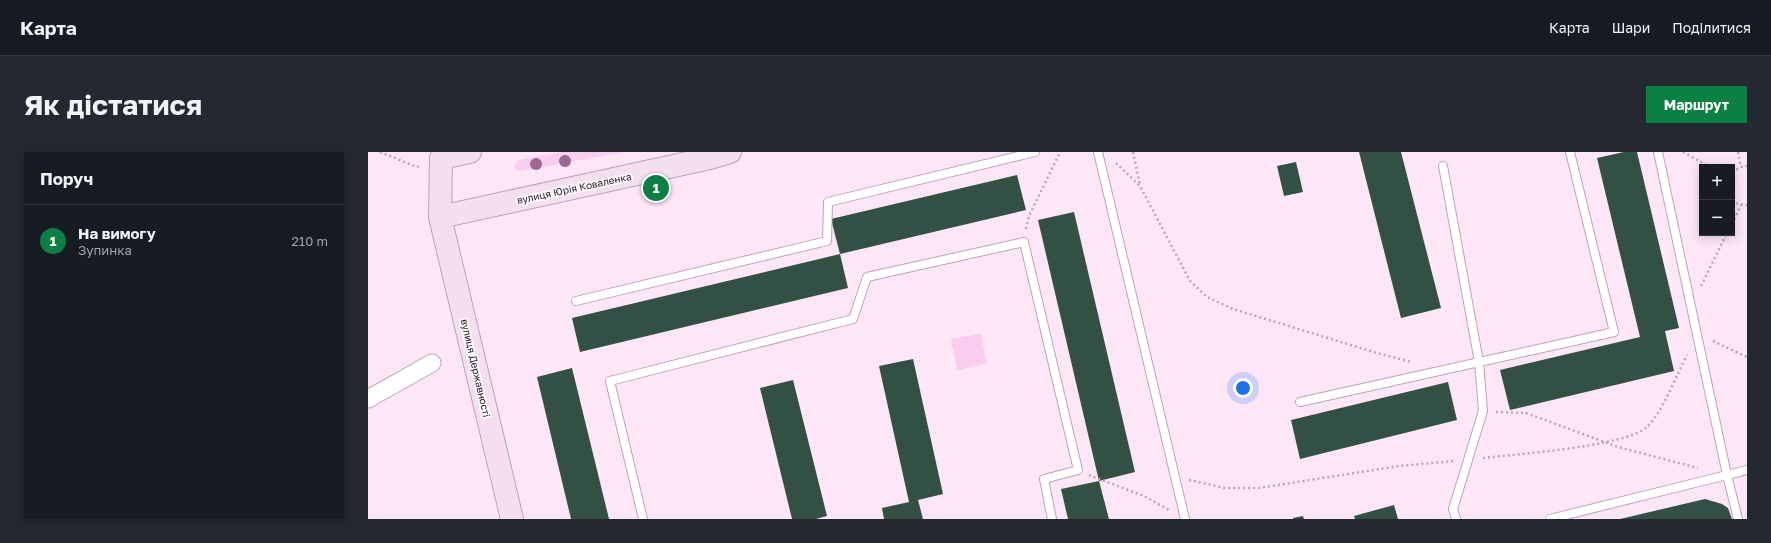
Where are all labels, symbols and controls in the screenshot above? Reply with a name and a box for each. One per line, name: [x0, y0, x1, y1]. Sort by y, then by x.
text: Карта: [20, 16, 77, 39]
text: Карта: [1549, 19, 1590, 36]
text: Шари: [1612, 19, 1650, 36]
text: Поділитися: [1672, 19, 1751, 36]
button: Маршрут: [1646, 86, 1747, 123]
text: Як дістатися: [24, 88, 202, 121]
map controls: [1699, 164, 1735, 236]
button: +: [1699, 164, 1735, 200]
text: Поруч: [40, 168, 93, 189]
street label: вулиця Юрія Коваленка: [516, 170, 632, 206]
pin: 1: [643, 173, 669, 203]
button: −: [1699, 200, 1735, 236]
text: На вимогу: [78, 224, 156, 242]
text: 1: [50, 233, 56, 249]
text: 210 m: [291, 233, 328, 249]
text: Зупинка: [78, 242, 132, 258]
street label: вулиця Державності: [459, 318, 493, 418]
your location: [1233, 378, 1253, 398]

